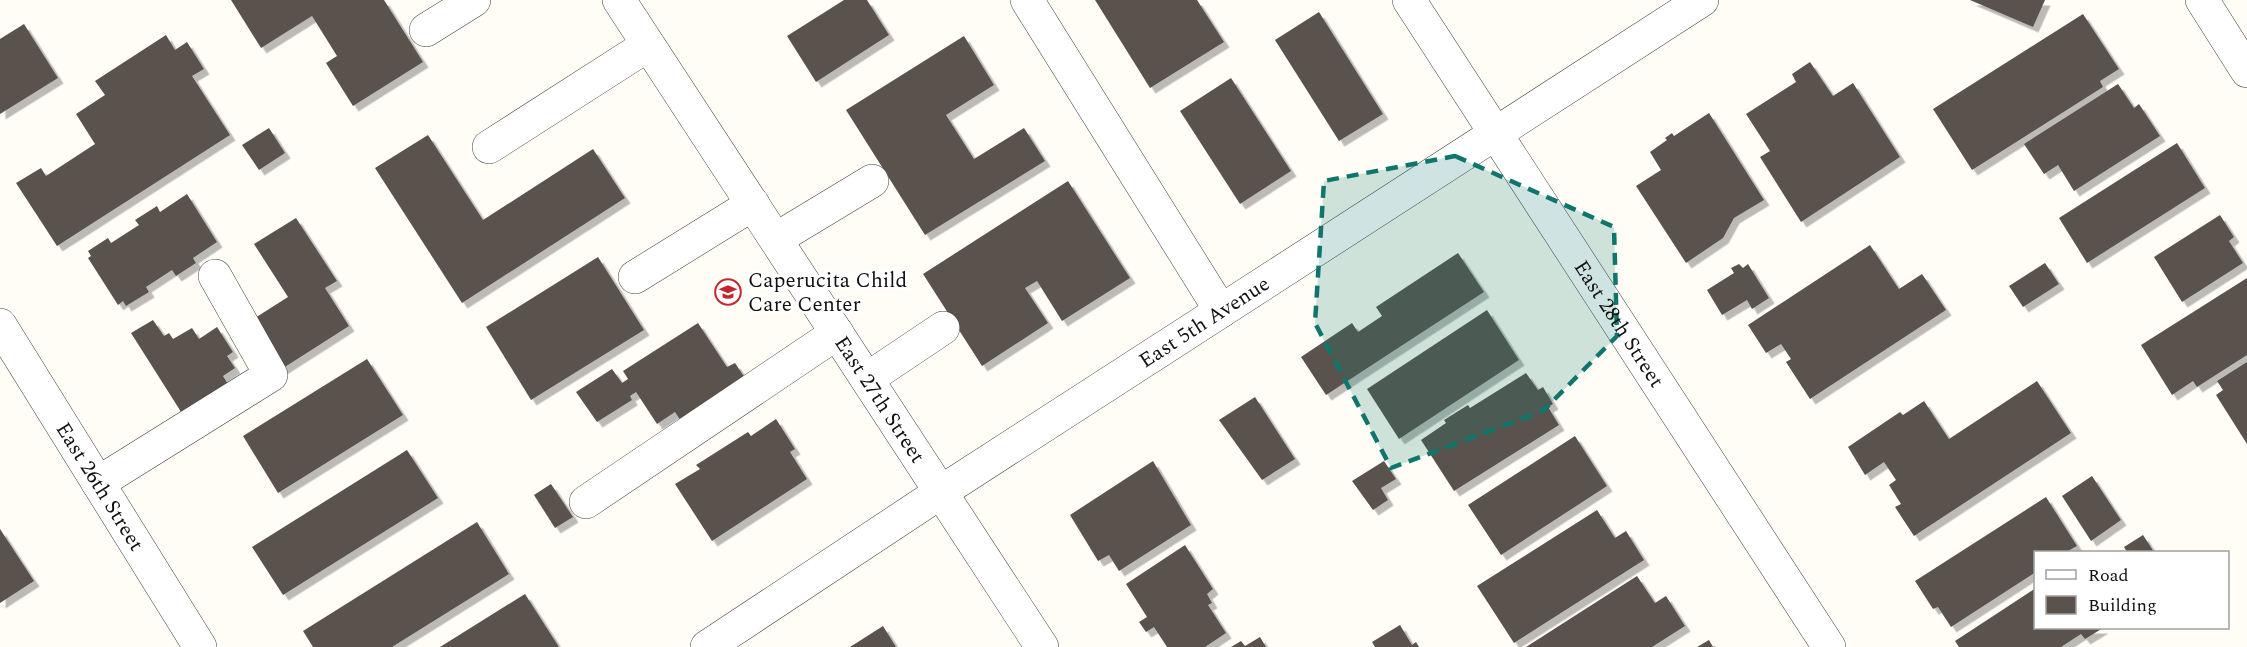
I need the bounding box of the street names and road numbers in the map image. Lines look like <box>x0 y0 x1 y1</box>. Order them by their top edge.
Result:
street label: East 28th Street <box>1565 254 1672 395</box>
street label: East 5th Avenue <box>1133 268 1276 377</box>
street label: East 27th Street <box>826 330 933 470</box>
street label: East 26th Street <box>47 416 152 558</box>

